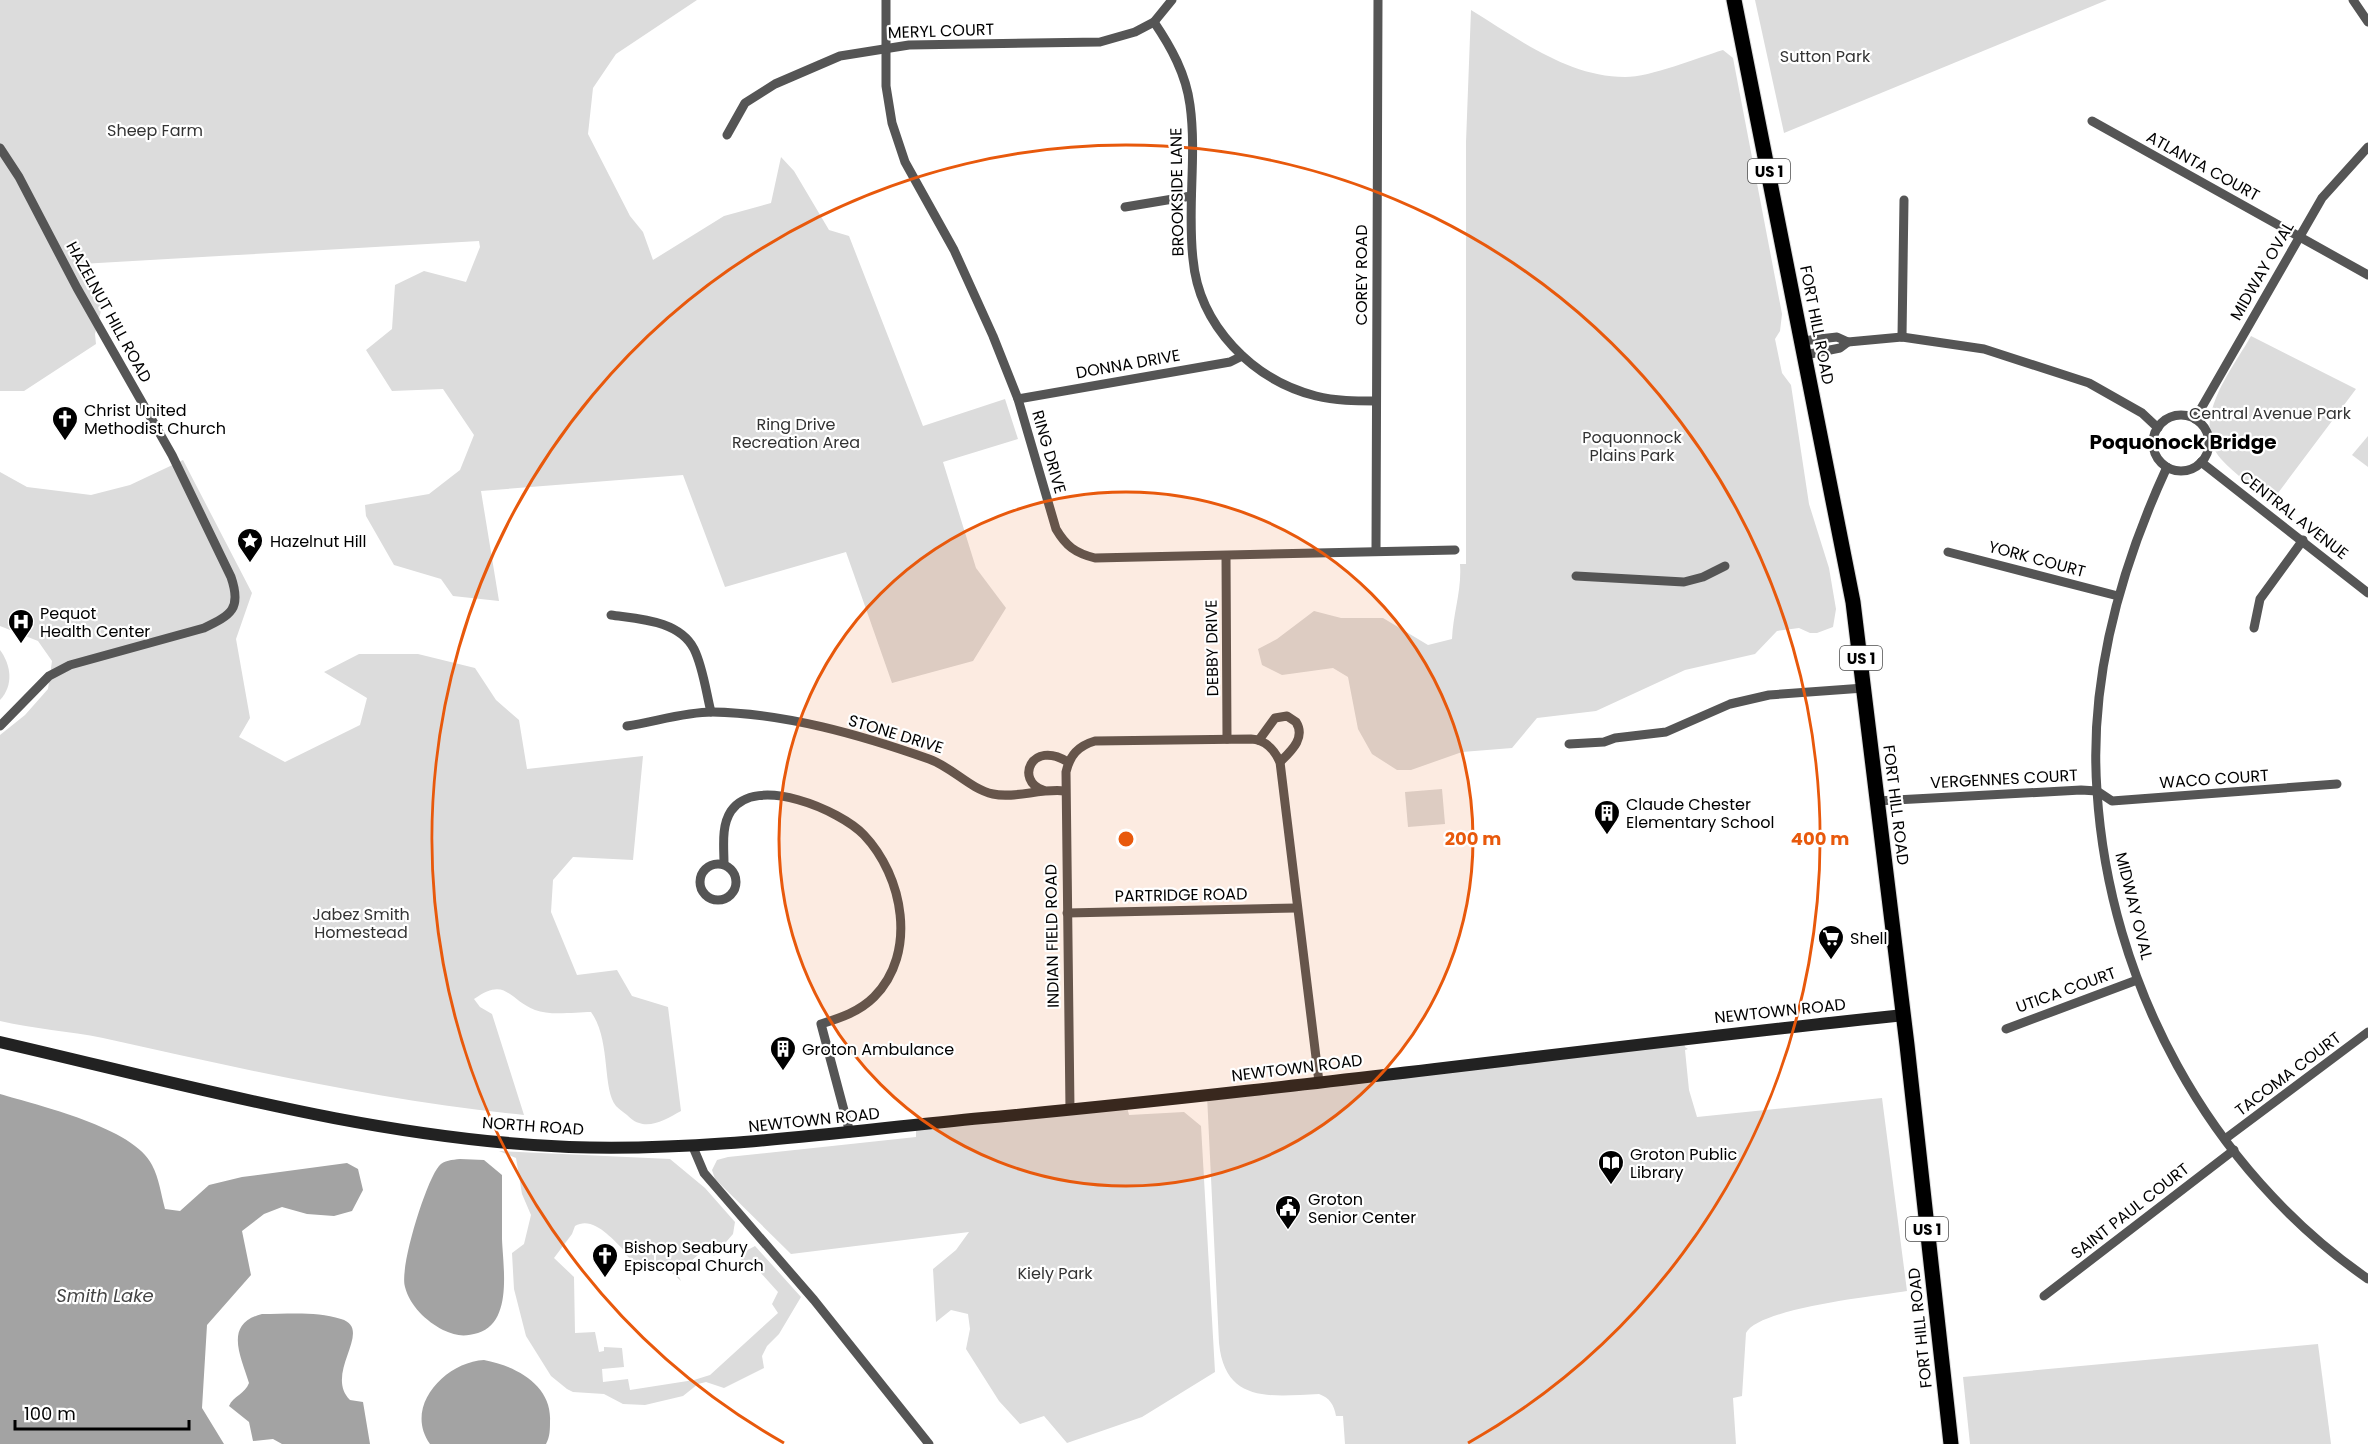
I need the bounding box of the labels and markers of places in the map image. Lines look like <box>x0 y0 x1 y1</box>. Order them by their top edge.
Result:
place label: Christ United Methodist Church <box>84 399 226 440</box>
church icon: Christ United Methodist Church <box>50 404 80 442</box>
place icon: Hazelnut Hill <box>235 526 265 564</box>
place label: Hazelnut Hill <box>270 530 366 553</box>
place label: Pequot Health Center <box>40 602 150 643</box>
hospital icon: Pequot Health Center <box>6 607 36 645</box>
place label: Claude Chester Elementary School <box>1626 793 1774 834</box>
building icon: Claude Chester Elementary School <box>1592 798 1622 836</box>
centre of rings <box>1116 829 1136 849</box>
supermarket icon: Shell <box>1816 923 1846 961</box>
place label: Shell <box>1850 927 1887 950</box>
building icon: Groton Ambulance <box>768 1034 798 1072</box>
place label: Groton Ambulance <box>802 1038 954 1061</box>
place label: Groton Public Library <box>1630 1143 1737 1184</box>
library icon: Groton Public Library <box>1596 1148 1626 1186</box>
place label: Groton Senior Center <box>1308 1188 1416 1229</box>
public building icon: Groton Senior Center <box>1273 1193 1303 1231</box>
place label: Bishop Seabury Episcopal Church <box>624 1236 764 1277</box>
church icon: Bishop Seabury Episcopal Church <box>590 1241 620 1279</box>

